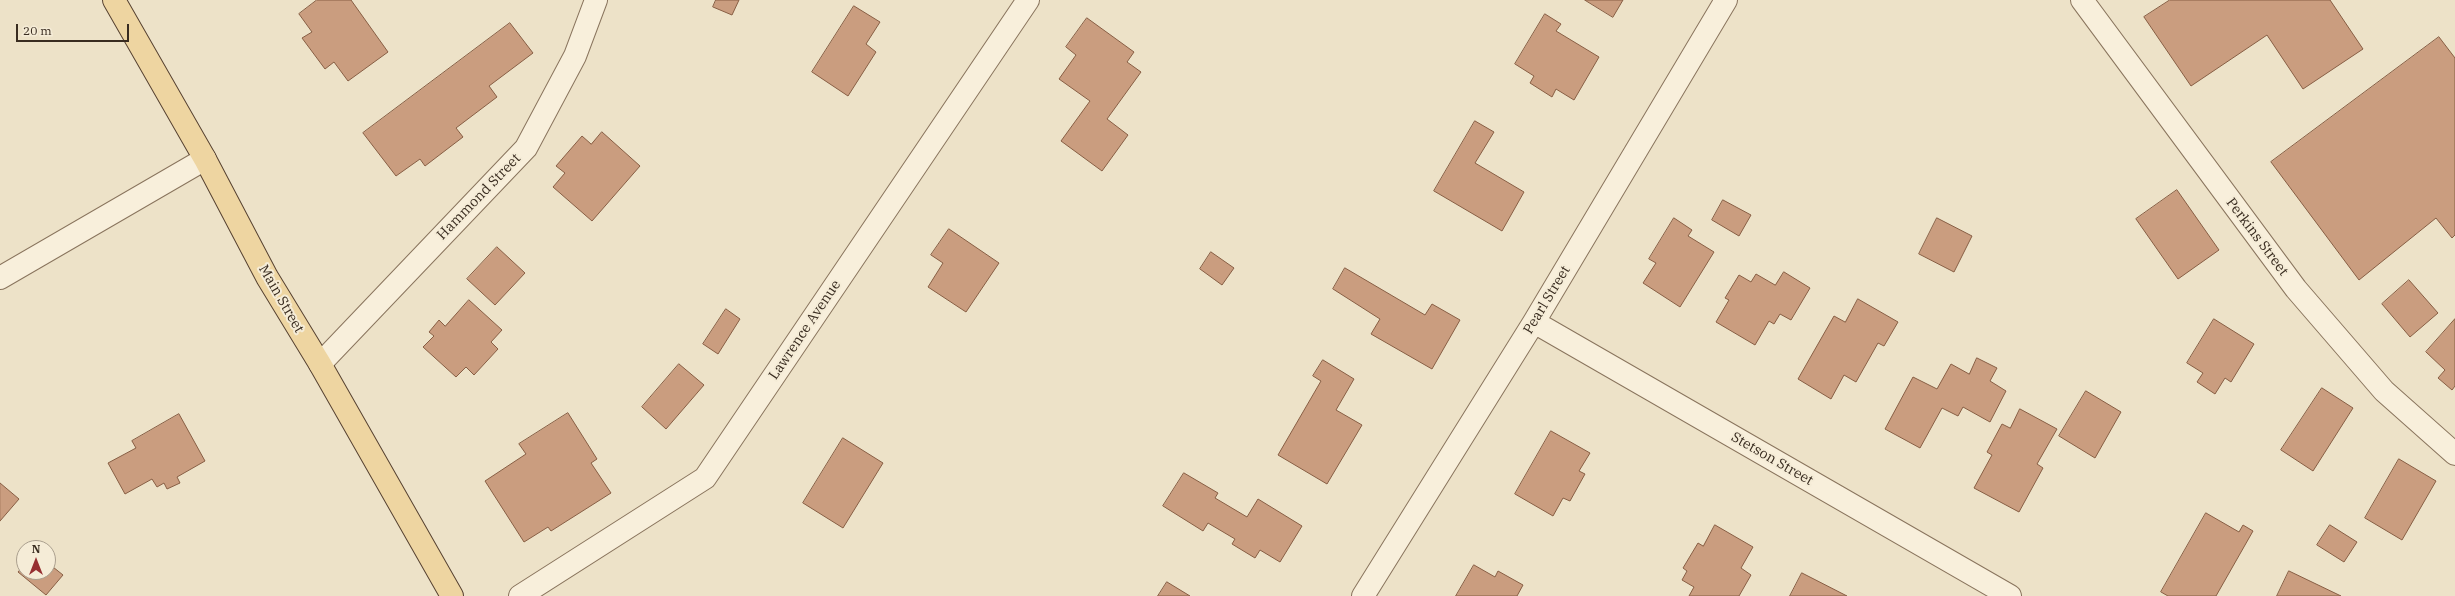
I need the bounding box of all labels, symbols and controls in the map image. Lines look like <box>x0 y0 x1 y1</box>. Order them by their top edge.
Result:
scale bar <box>18 16 131 42</box>
text: 20 m <box>23 23 52 38</box>
street label: Hammond Street <box>434 150 524 244</box>
street label: Perkins Street <box>2222 195 2292 279</box>
street label: Main Street <box>255 262 307 336</box>
street label: Pearl Street <box>1520 263 1574 337</box>
street label: Lawrence Avenue <box>765 277 845 383</box>
street label: Stetson Street <box>1728 429 1816 489</box>
north arrow <box>16 540 56 580</box>
text: N <box>32 542 40 556</box>

